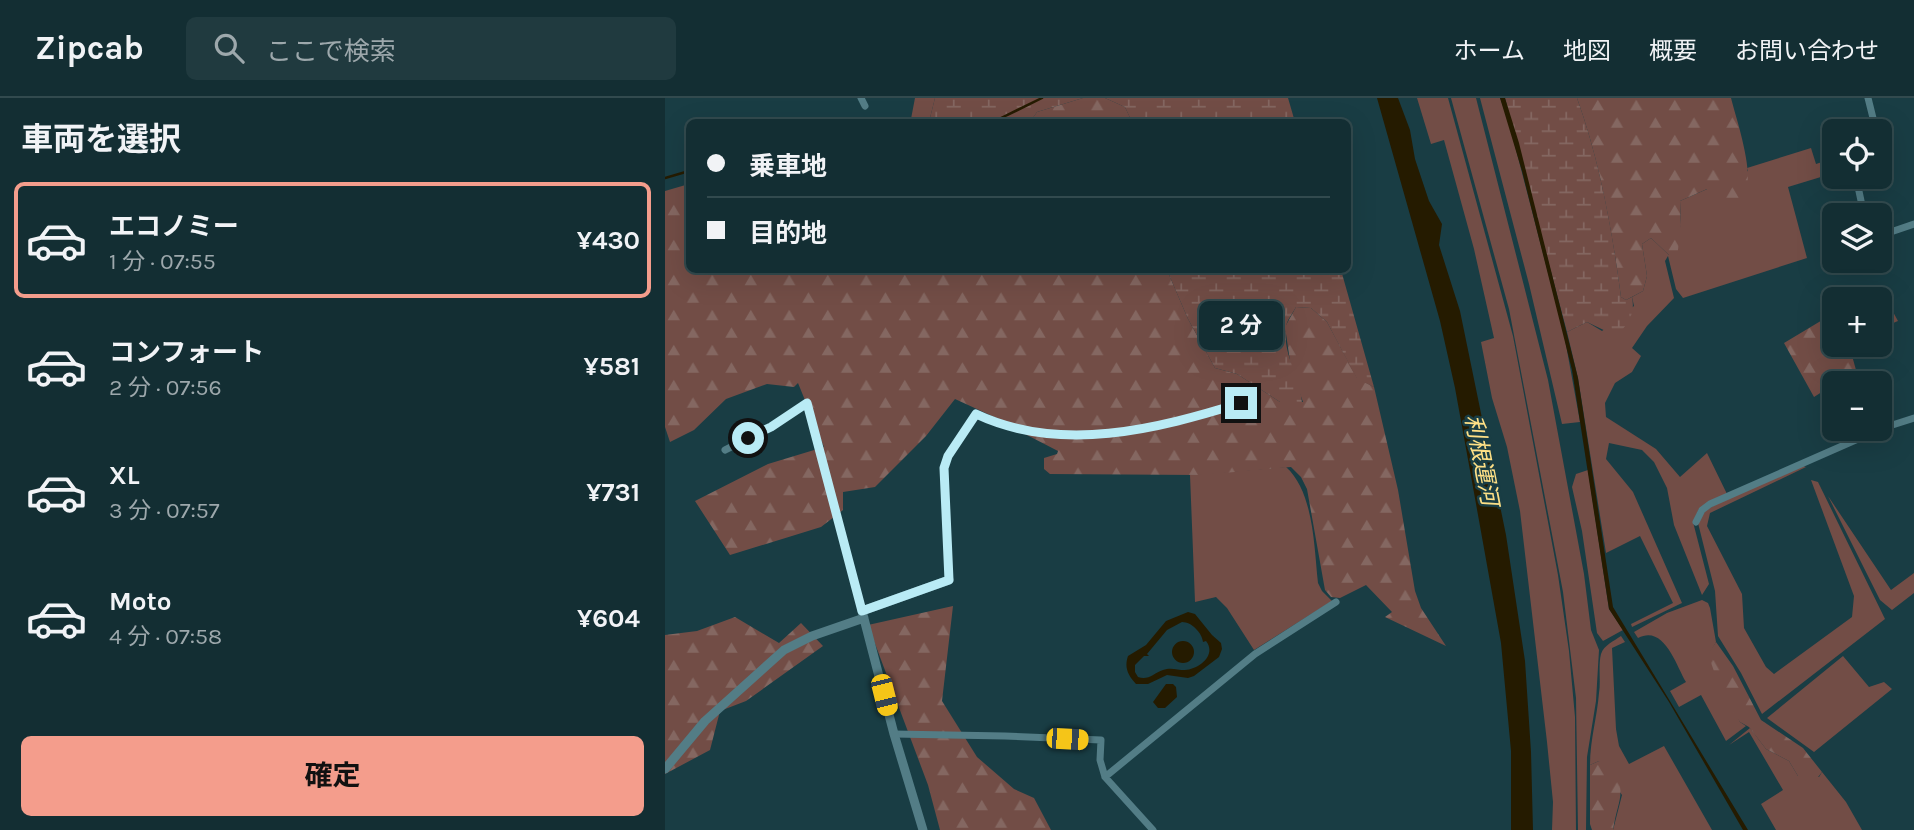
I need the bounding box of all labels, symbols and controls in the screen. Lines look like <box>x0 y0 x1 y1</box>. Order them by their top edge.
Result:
search box <box>186 17 676 80</box>
text: Zipcab <box>35 29 144 67</box>
icon: search <box>210 29 248 67</box>
text: ここで検索 <box>266 36 396 67</box>
text: ホーム <box>1454 37 1525 65</box>
text: 地図 <box>1563 37 1611 65</box>
text: 概要 <box>1649 37 1697 65</box>
text: お問い合わせ <box>1735 37 1879 65</box>
map controls <box>1822 119 1892 441</box>
button: locate <box>1822 119 1892 189</box>
text: 車両を選択 <box>21 121 181 158</box>
text: 乗車地 <box>749 151 827 182</box>
button: layers <box>1822 203 1892 273</box>
icon: car <box>25 209 88 272</box>
text: エコノミー <box>109 211 239 242</box>
text: 目的地 <box>749 218 827 249</box>
text: ¥430 <box>577 225 640 256</box>
text: 1 分 · 07:55 <box>109 248 216 275</box>
button: + <box>1822 287 1892 357</box>
callout: 2 分 <box>1199 302 1283 350</box>
text: 2 分 <box>1220 312 1262 339</box>
icon: car <box>25 335 88 398</box>
text: コンフォート <box>109 337 264 368</box>
text: ¥581 <box>584 351 640 382</box>
button: − <box>1822 371 1892 441</box>
text: 2 分 · 07:56 <box>109 374 222 401</box>
route end <box>1225 387 1257 419</box>
water label: 利根運河 <box>1459 412 1504 512</box>
route start <box>732 422 764 454</box>
text: XL <box>109 460 140 491</box>
icon: car <box>25 461 88 524</box>
text: ¥731 <box>586 477 640 508</box>
text: 3 分 · 07:57 <box>109 497 220 524</box>
text: Moto <box>109 586 171 617</box>
icon: car <box>25 587 88 650</box>
text: ¥604 <box>577 603 640 634</box>
text: 4 分 · 07:58 <box>109 623 222 650</box>
car <box>869 672 900 718</box>
car <box>1046 727 1089 751</box>
button: 確定 <box>21 736 644 816</box>

